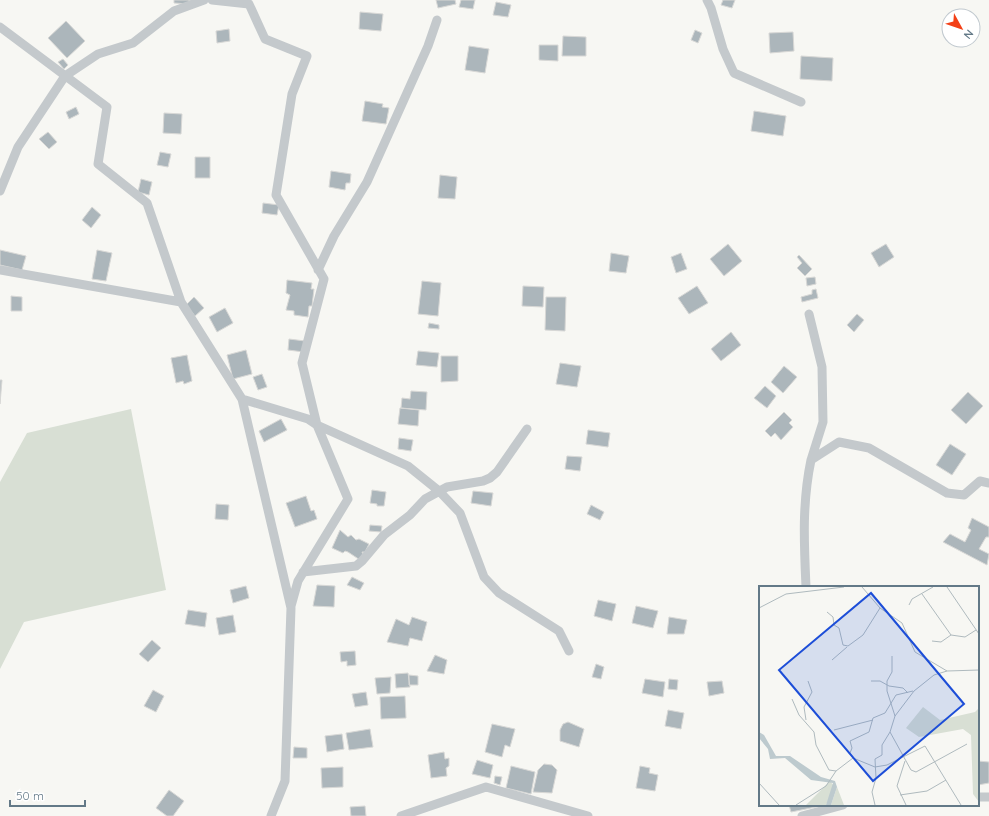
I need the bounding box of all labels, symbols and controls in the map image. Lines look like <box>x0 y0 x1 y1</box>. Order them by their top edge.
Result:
north arrow <box>941 8 981 48</box>
text: N <box>961 27 977 42</box>
inset map <box>759 586 979 806</box>
scale bar <box>10 782 85 808</box>
text: 50 m <box>16 788 44 803</box>

